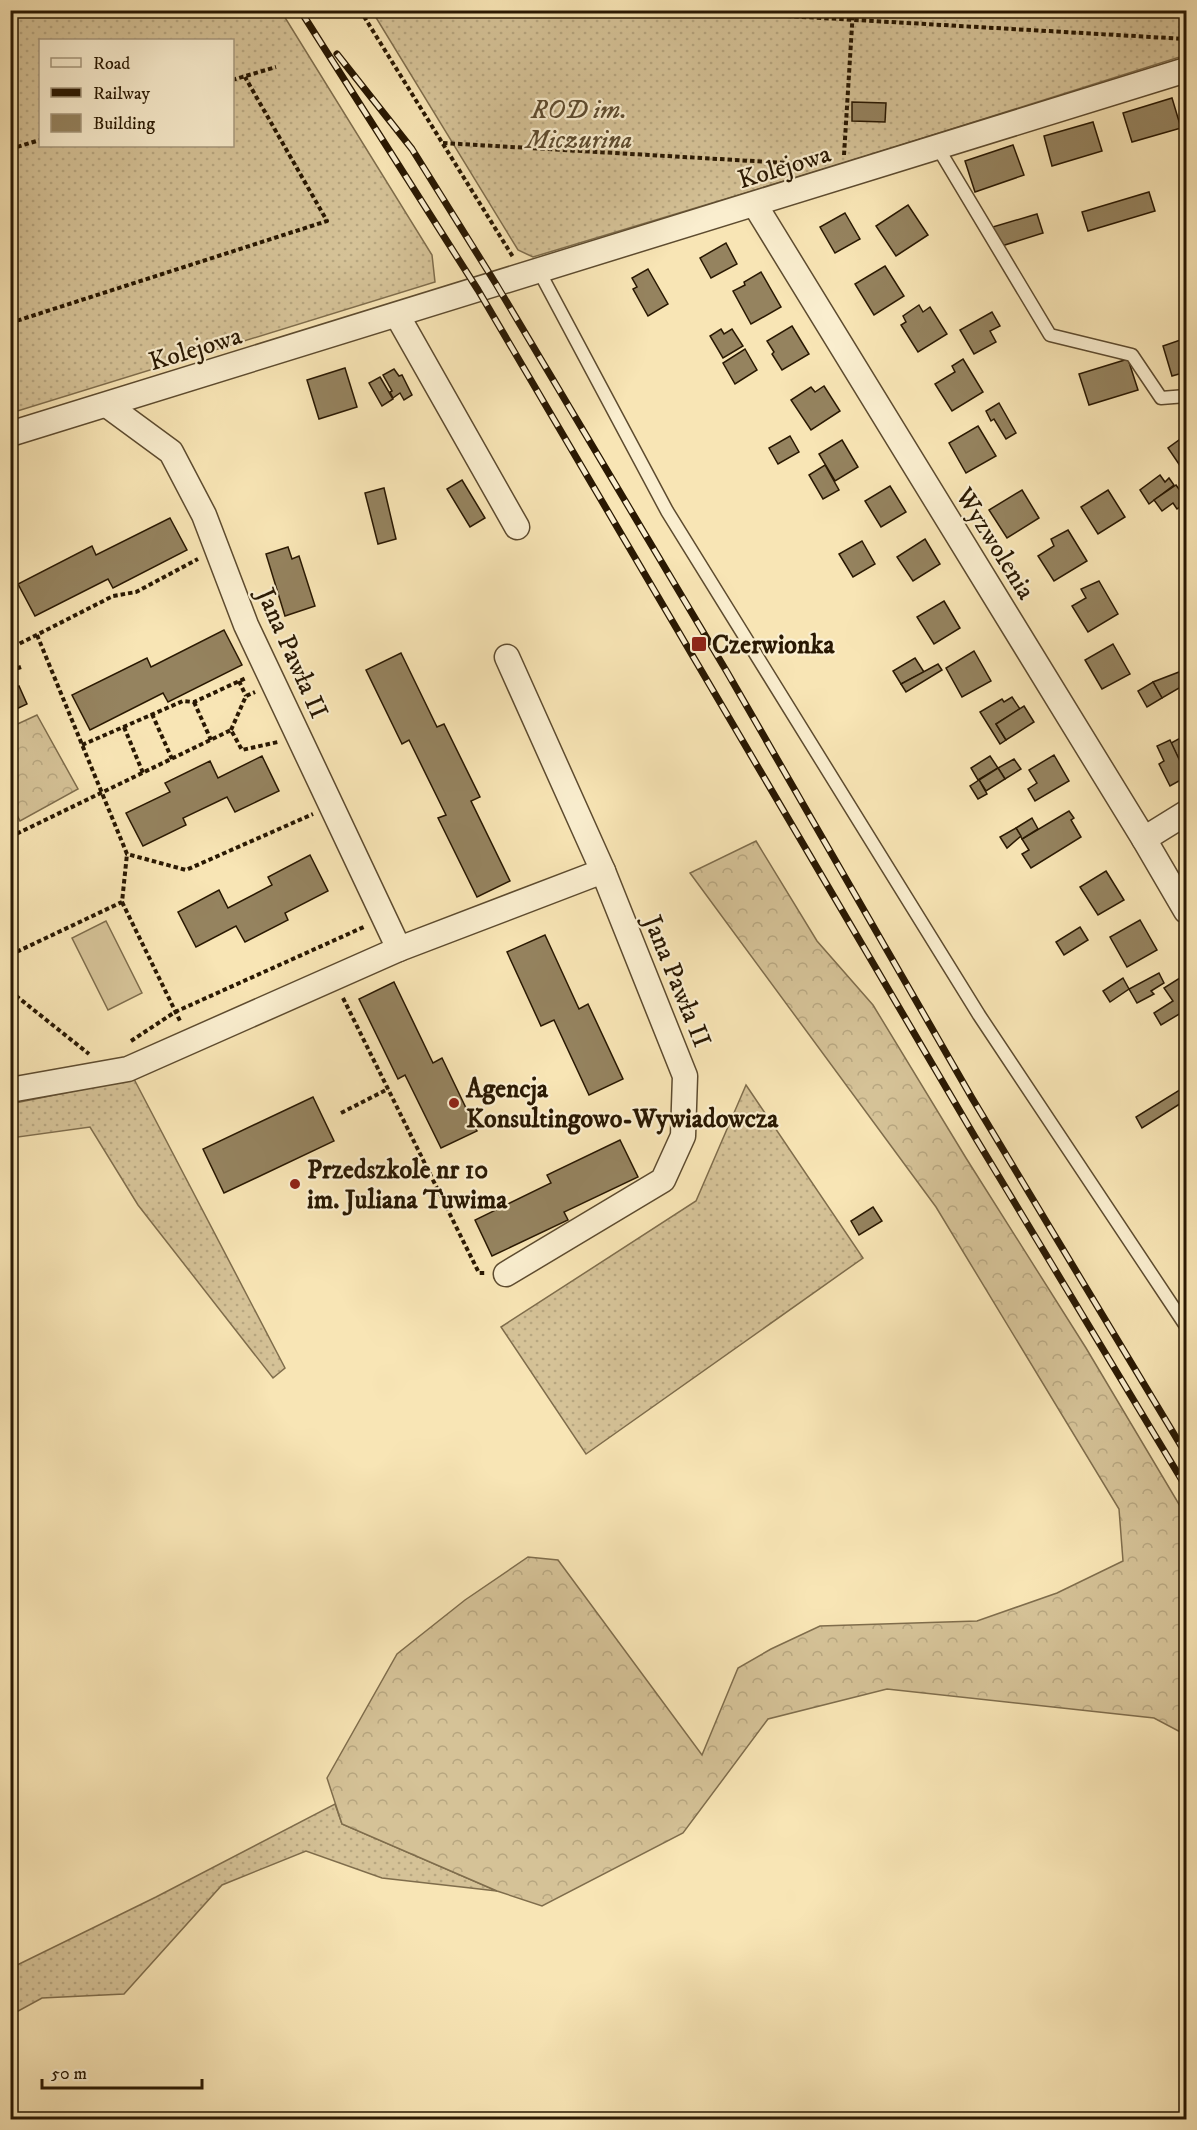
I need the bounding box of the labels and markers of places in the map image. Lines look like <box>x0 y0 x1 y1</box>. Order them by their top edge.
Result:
place label: Czerwionka <box>712 629 835 662</box>
marker: Czerwionka <box>690 635 708 653</box>
place label: Agencja Konsultingowo-Wywiadowcza <box>465 1073 779 1136</box>
marker: Agencja Konsultingowo-Wywiadowcza <box>447 1096 461 1110</box>
place label: Przedszkole nr 10 im. Juliana Tuwima <box>307 1154 508 1217</box>
marker: Przedszkole nr 10 im. Juliana Tuwima <box>288 1177 302 1191</box>

